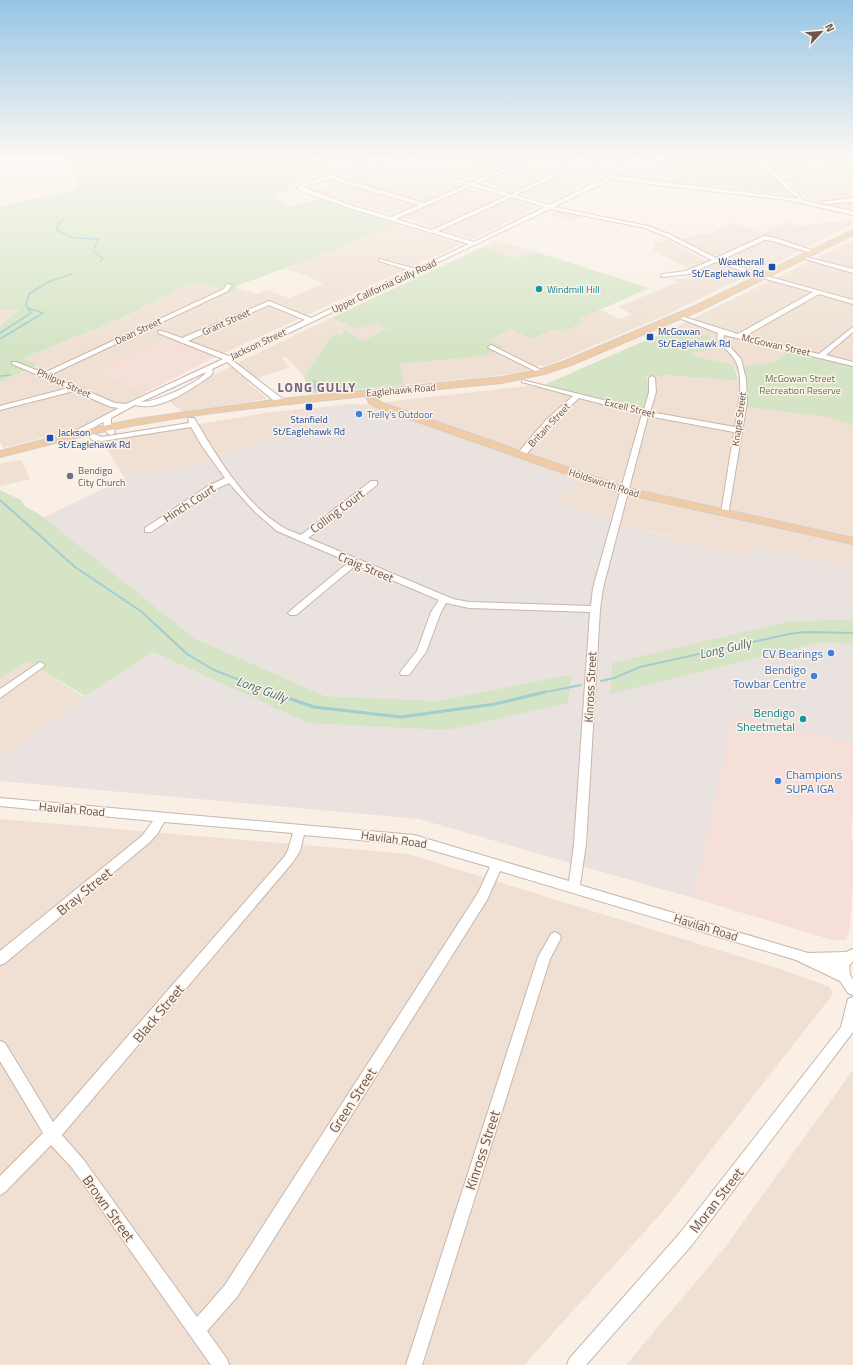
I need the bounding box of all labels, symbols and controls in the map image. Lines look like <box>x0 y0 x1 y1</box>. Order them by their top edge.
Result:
north arrow <box>801 12 841 52</box>
text: N <box>821 21 839 35</box>
place label: Weatherall St/Eaglehawk Rd <box>692 254 764 281</box>
street label: Upper California Gully Road <box>329 255 439 317</box>
marker: Weatherall St/Eaglehawk Rd <box>767 262 777 272</box>
place label: Windmill Hill <box>547 282 600 297</box>
marker: Windmill Hill <box>534 284 544 294</box>
street label: Grant Street <box>199 304 253 339</box>
street label: Dean Street <box>112 313 164 348</box>
street label: Jackson Street <box>227 324 289 364</box>
place label: McGowan St/Eaglehawk Rd <box>658 324 730 351</box>
street label: McGowan Street <box>740 330 812 360</box>
marker: McGowan St/Eaglehawk Rd <box>645 332 655 342</box>
street label: Philpot Street <box>35 364 94 402</box>
park label: McGowan Street Recreation Reserve <box>759 371 841 398</box>
district label: LONG GULLY <box>277 377 357 397</box>
street label: Eaglehawk Road <box>366 379 436 401</box>
street label: Knape Street <box>728 391 750 447</box>
street label: Excell Street <box>603 394 657 422</box>
street label: Britain Street <box>524 399 574 451</box>
marker: Stanfield St/Eaglehawk Rd <box>304 402 314 412</box>
place label: Trelly's Outdoor <box>367 407 433 422</box>
marker: Trelly's Outdoor <box>354 409 364 419</box>
place label: Stanfield St/Eaglehawk Rd <box>273 412 345 439</box>
place label: Jackson St/Eaglehawk Rd <box>58 425 130 452</box>
marker: Jackson St/Eaglehawk Rd <box>45 433 55 443</box>
place label: Bendigo City Church <box>78 463 125 490</box>
street label: Holdsworth Road <box>567 465 641 501</box>
marker: Bendigo City Church <box>65 471 75 481</box>
street label: Hinch Court <box>159 479 220 527</box>
street label: Colling Court <box>306 484 369 538</box>
street label: Craig Street <box>335 547 398 588</box>
water label: Long Gully <box>697 632 755 664</box>
place label: CV Bearings <box>762 644 823 663</box>
marker: CV Bearings <box>826 648 836 658</box>
street label: Kinross Street <box>579 650 601 723</box>
place label: Bendigo Towbar Centre <box>733 660 806 693</box>
water label: Long Gully <box>234 671 292 708</box>
marker: Bendigo Towbar Centre <box>809 671 819 681</box>
place label: Bendigo Sheetmetal <box>737 703 795 736</box>
marker: Bendigo Sheetmetal <box>798 714 808 724</box>
place label: Champions SUPA IGA <box>786 765 843 798</box>
marker: Champions SUPA IGA <box>773 776 783 786</box>
street label: Havilah Road <box>38 797 106 821</box>
street label: Havilah Road <box>360 825 428 853</box>
street label: Bray Street <box>52 862 116 920</box>
street label: Havilah Road <box>672 908 740 946</box>
street label: Black Street <box>127 979 189 1047</box>
street label: Green Street <box>323 1063 381 1137</box>
street label: Kinross Street <box>459 1107 505 1193</box>
street label: Moran Street <box>684 1163 748 1237</box>
street label: Brown Street <box>78 1170 140 1246</box>

